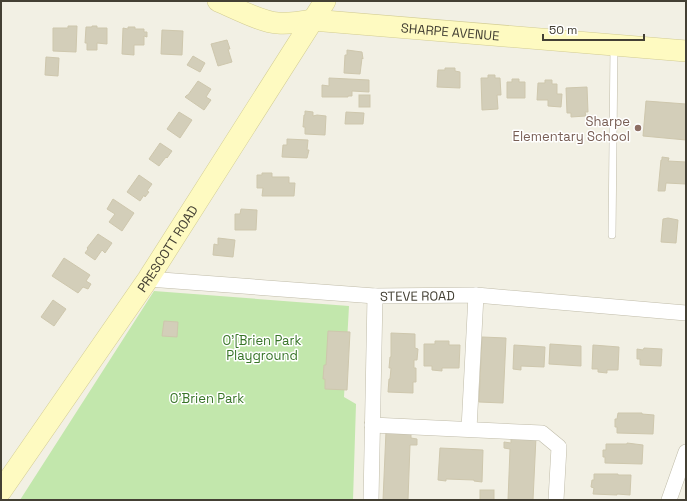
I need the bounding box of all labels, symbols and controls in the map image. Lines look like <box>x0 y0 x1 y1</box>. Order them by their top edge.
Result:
scale bar <box>543 16 644 42</box>
street label: SHARPE AVENUE <box>400 19 500 44</box>
text: 50 m <box>549 22 577 38</box>
place label: Sharpe Elementary School <box>513 113 630 145</box>
marker: Sharpe Elementary School <box>633 123 643 133</box>
street label: PRESCOTT ROAD <box>133 202 201 295</box>
street label: STEVE ROAD <box>380 287 455 304</box>
park label: O'[Brien Park Playground <box>223 332 301 364</box>
park label: O'Brien Park <box>170 390 244 407</box>

